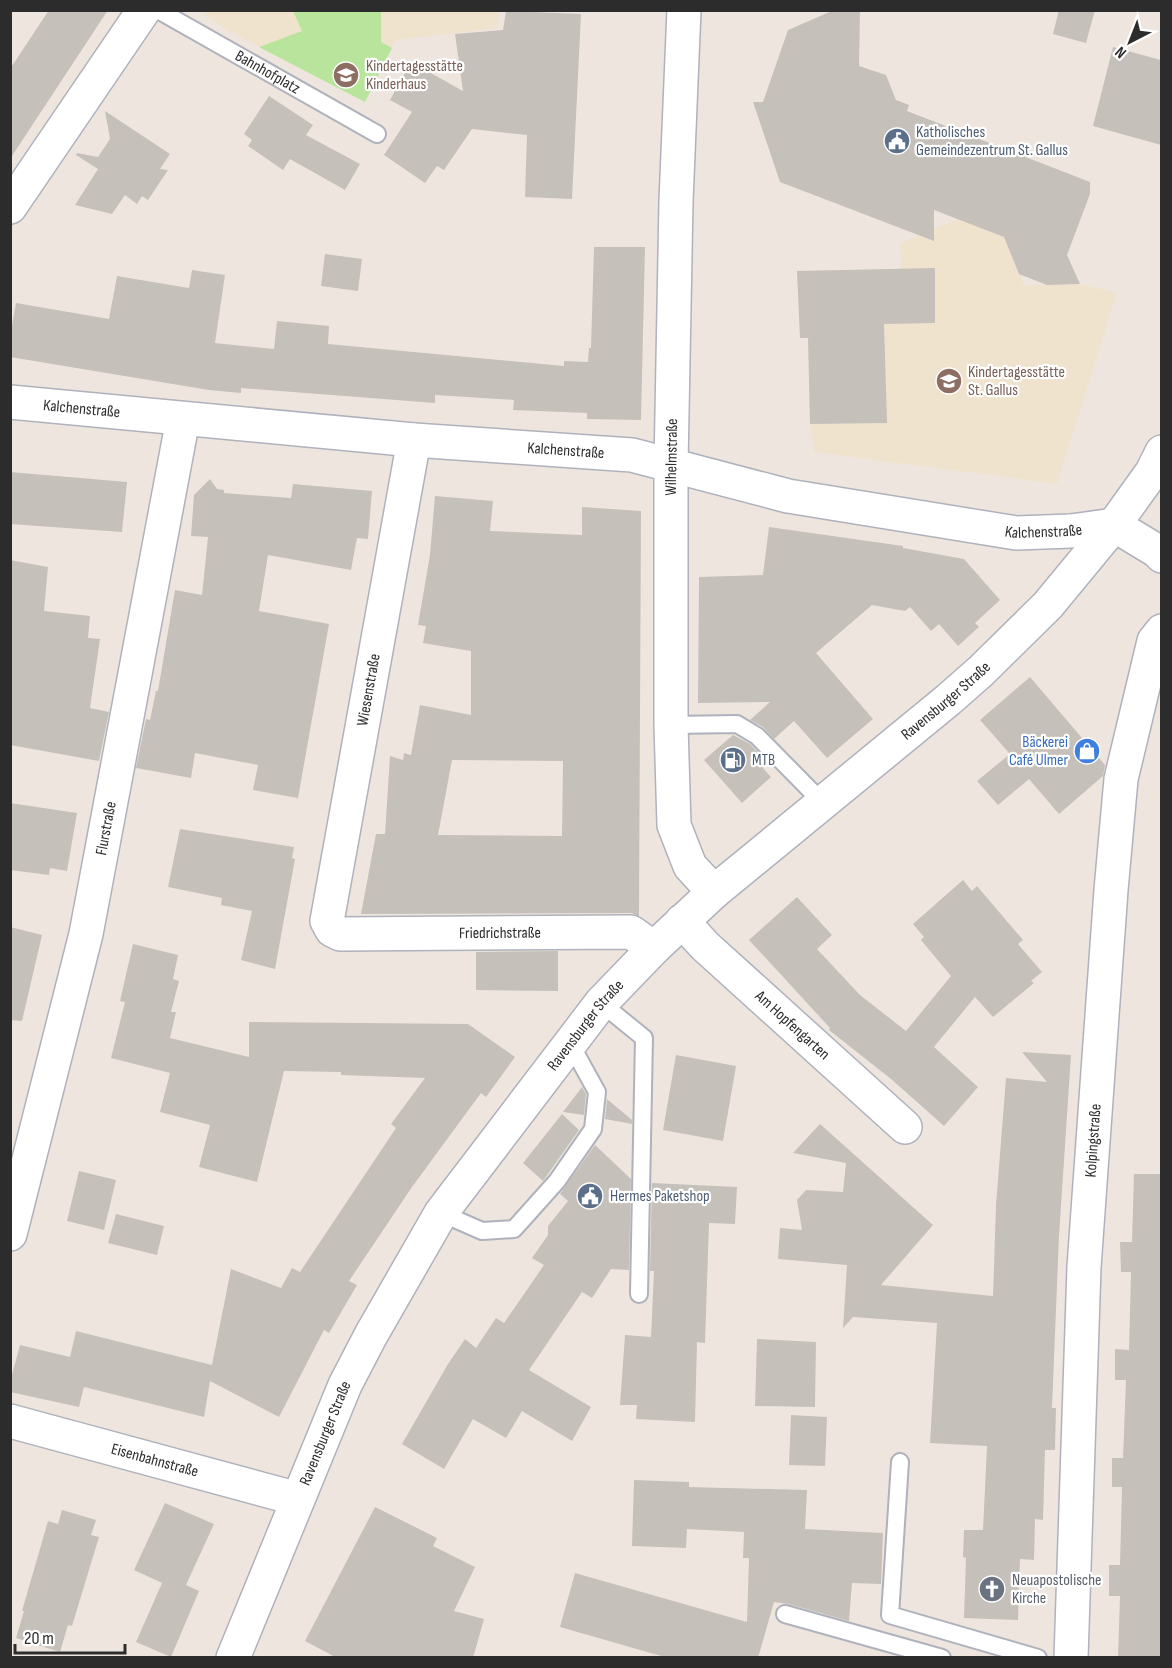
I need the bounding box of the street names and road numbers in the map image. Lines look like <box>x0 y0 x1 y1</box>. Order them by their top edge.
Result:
street label: Bahnhofplatz <box>232 46 304 98</box>
street label: Kalchenstraße <box>42 396 121 422</box>
street label: Wilhelmstraße <box>662 418 682 496</box>
street label: Kalchenstraße <box>527 438 605 463</box>
street label: Kalchenstraße <box>1003 520 1083 543</box>
street label: Wiesenstraße <box>353 652 385 728</box>
street label: Ravensburger Straße <box>897 658 994 744</box>
street label: Flurstraße <box>92 800 120 857</box>
street label: Friedrichstraße <box>459 923 541 943</box>
street label: Ravensburger Straße <box>543 976 628 1075</box>
street label: Am Hopfengarten <box>750 986 834 1064</box>
street label: Kolpingstraße <box>1081 1103 1105 1178</box>
street label: Ravensburger Straße <box>295 1377 355 1488</box>
street label: Eisenbahnstraße <box>109 1439 200 1481</box>

